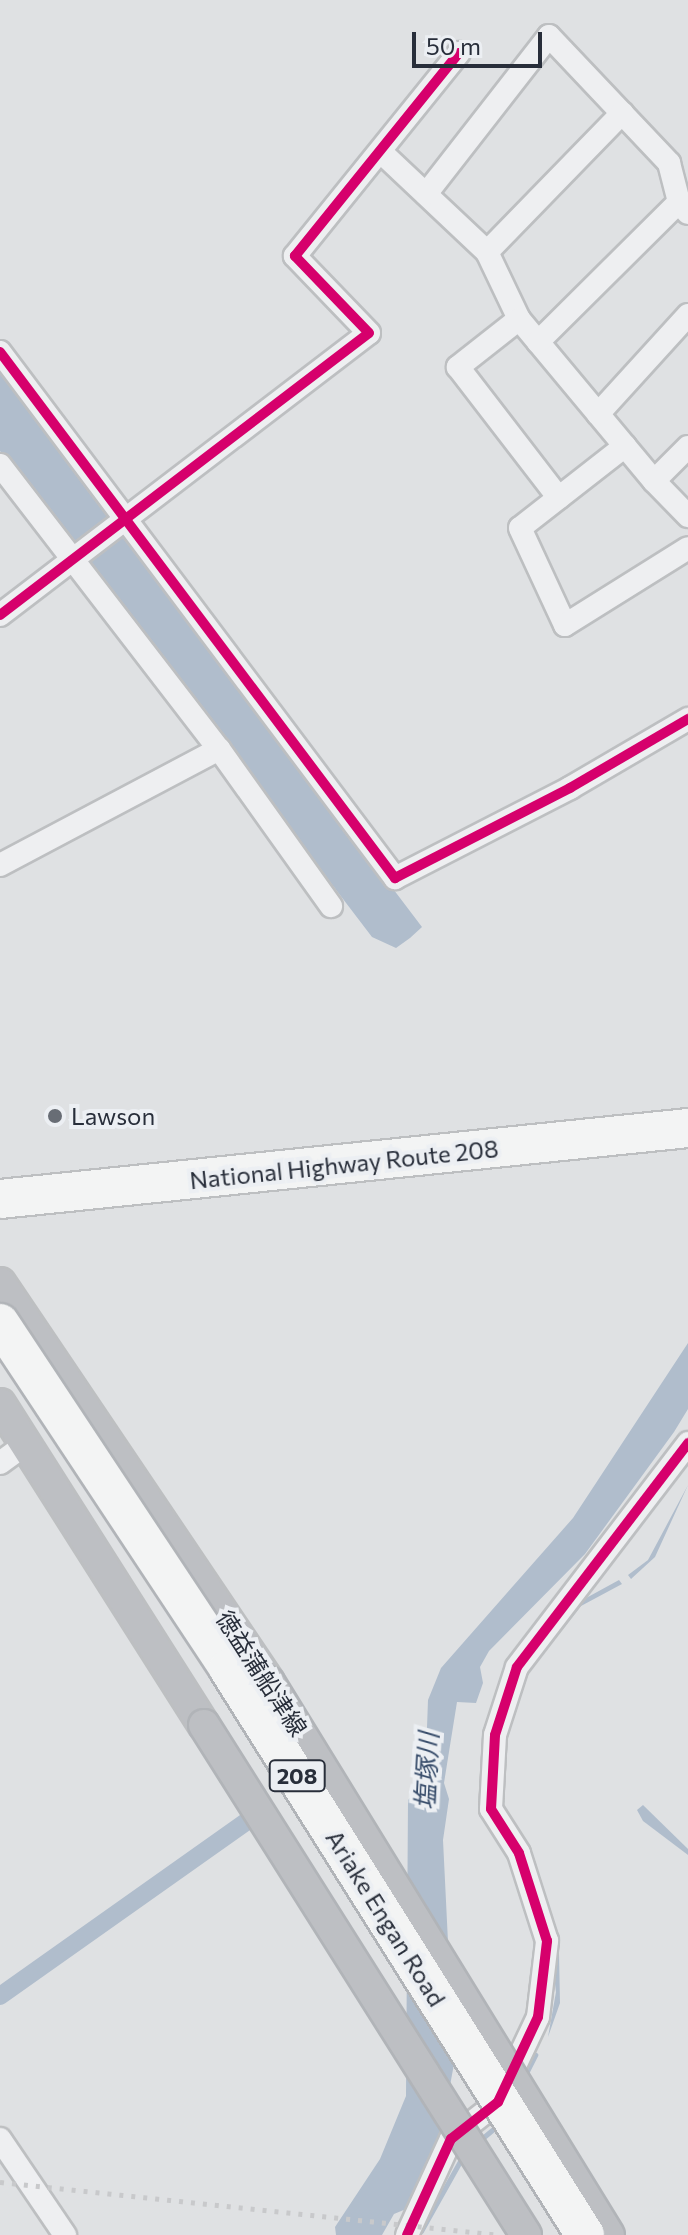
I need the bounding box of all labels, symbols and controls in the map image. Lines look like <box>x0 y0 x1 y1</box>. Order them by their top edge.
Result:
scale bar <box>416 16 546 66</box>
text: 50 m <box>426 31 481 60</box>
place label: Lawson <box>71 1102 155 1130</box>
marker: Lawson <box>46 1107 64 1125</box>
street label: National Highway Route 208 <box>188 1133 500 1195</box>
street label: 徳益蒲船津線 <box>211 1605 313 1741</box>
water label: 塩塚川 <box>408 1731 444 1811</box>
road number: 208 <box>267 1758 327 1794</box>
street label: Ariake Engan Road <box>320 1825 452 2011</box>

